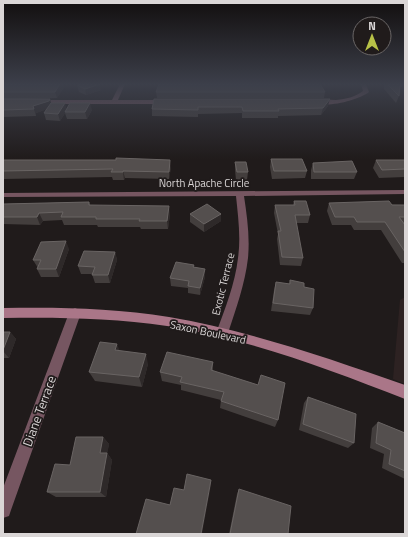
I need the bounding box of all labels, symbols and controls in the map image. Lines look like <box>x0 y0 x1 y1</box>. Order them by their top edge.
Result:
north arrow <box>352 16 392 56</box>
text: N <box>368 18 376 34</box>
street label: North Apache Circle <box>159 175 250 191</box>
street label: Exotic Terrace <box>208 251 239 317</box>
street label: Saxon Boulevard <box>169 316 248 348</box>
street label: Diane Terrace <box>17 373 61 449</box>

